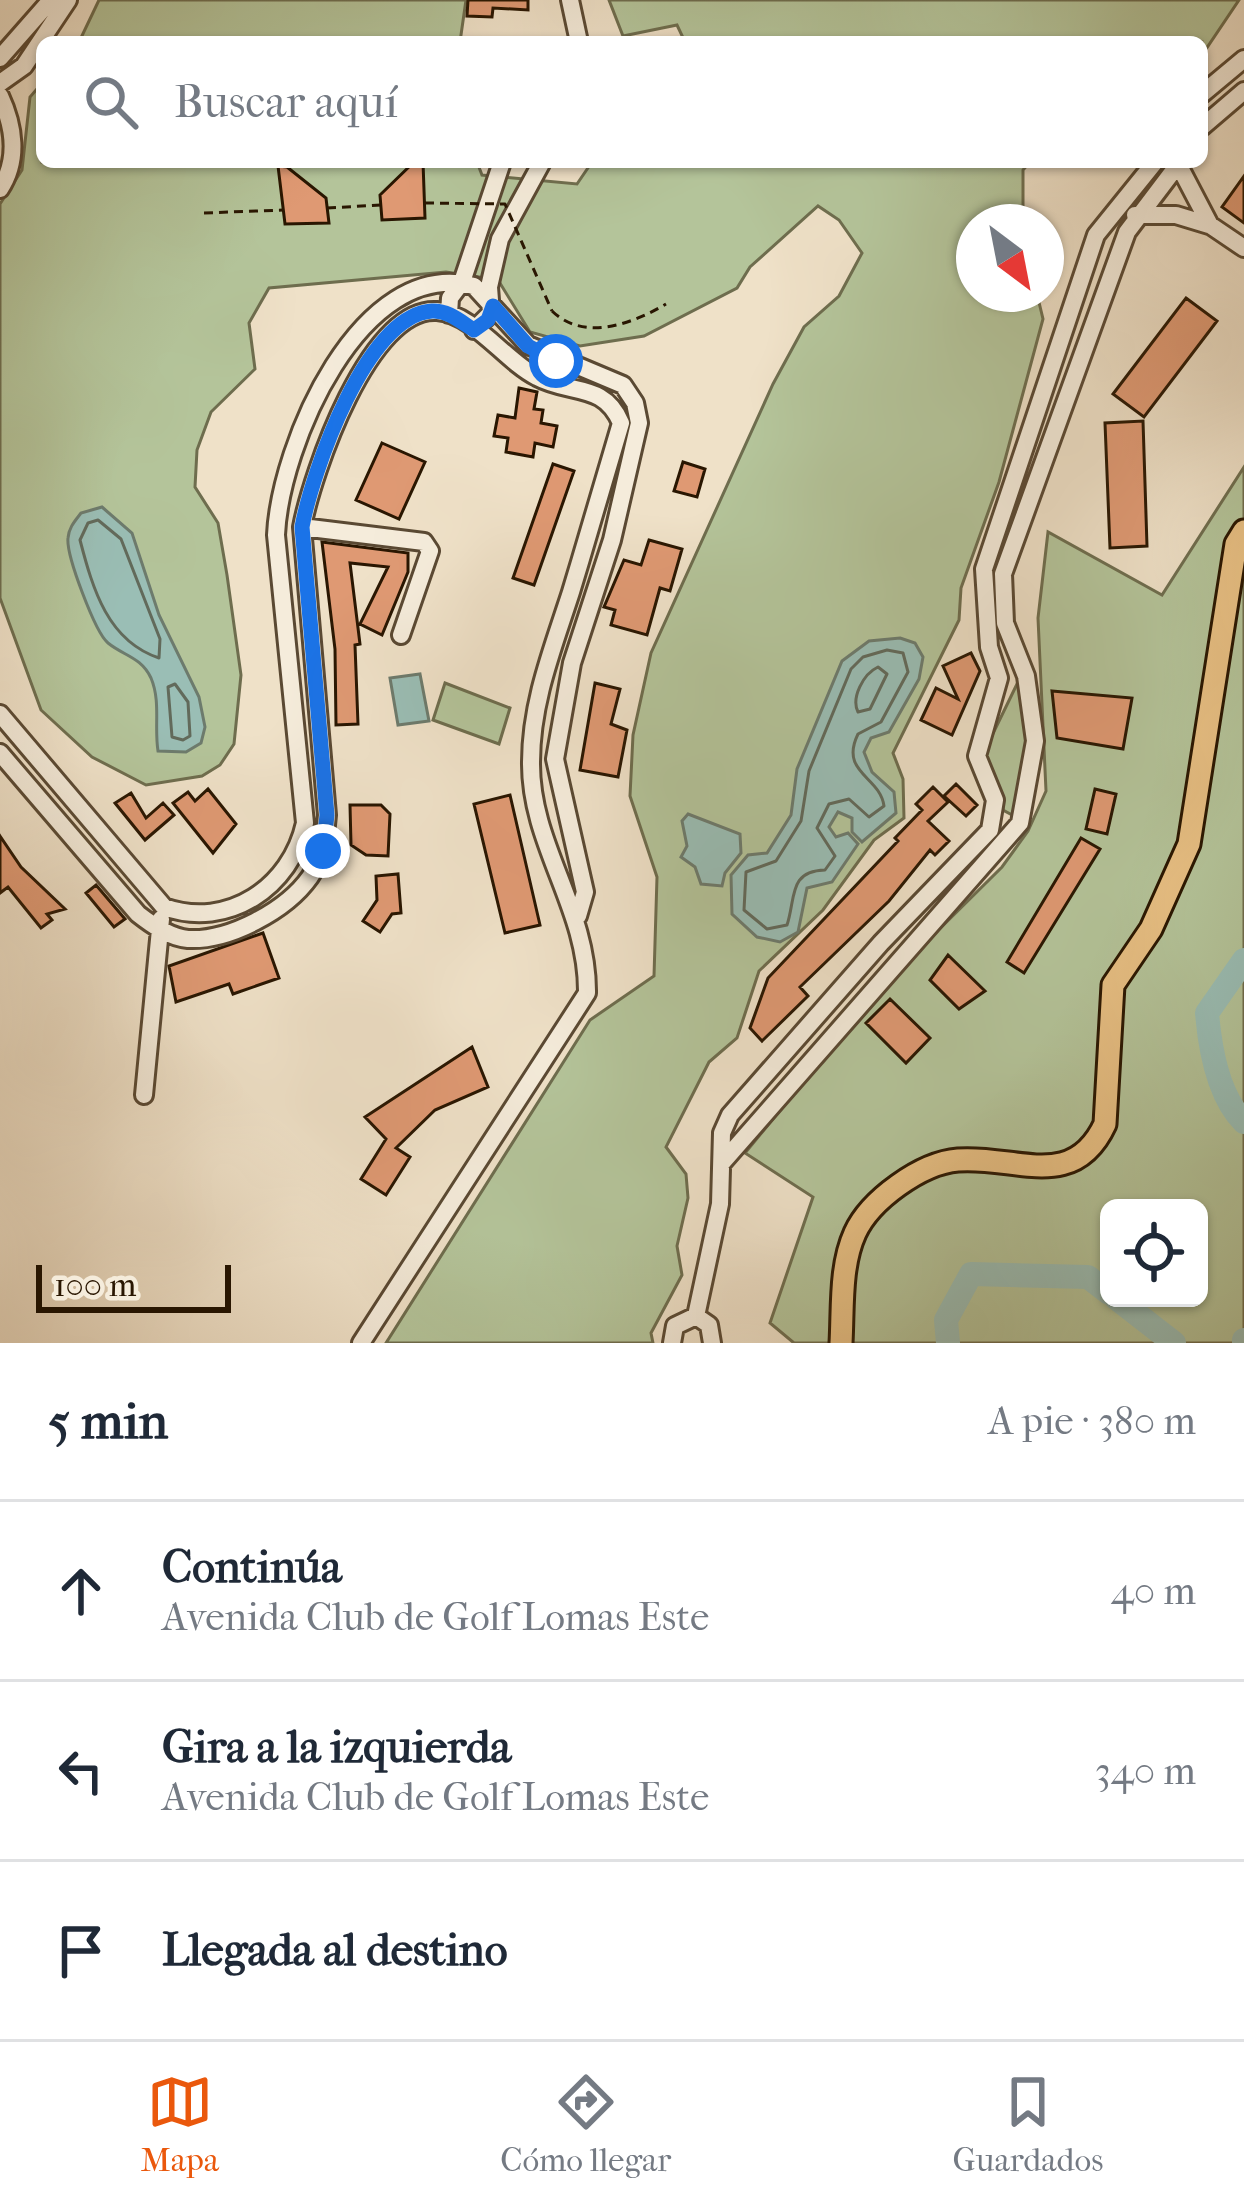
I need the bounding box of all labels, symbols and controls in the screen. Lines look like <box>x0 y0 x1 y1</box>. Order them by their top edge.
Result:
search box <box>36 36 1208 168</box>
icon: search <box>78 69 144 135</box>
text: Buscar aquí <box>174 76 398 129</box>
north arrow <box>956 204 1064 312</box>
route start <box>529 334 583 388</box>
route end <box>296 824 350 878</box>
map controls <box>1100 1199 1208 1307</box>
button: locate <box>1100 1199 1208 1307</box>
scale bar <box>36 1259 231 1312</box>
text: 100 m <box>54 1266 137 1305</box>
text: 5 min <box>48 1391 168 1451</box>
text: A pie · 380 m <box>988 1398 1196 1444</box>
text: Continúa <box>162 1541 342 1594</box>
icon: ahead <box>48 1558 114 1624</box>
text: 40 m <box>1111 1568 1196 1614</box>
text: Avenida Club de Golf Lomas Este <box>162 1594 709 1640</box>
text: Gira a la izquierda <box>162 1721 511 1774</box>
icon: left <box>48 1738 114 1804</box>
text: 340 m <box>1095 1748 1196 1794</box>
text: Avenida Club de Golf Lomas Este <box>162 1774 709 1820</box>
icon: arrive <box>48 1918 114 1984</box>
text: Llegada al destino <box>162 1924 508 1977</box>
tab: Mapa <box>141 2069 219 2180</box>
tab: Cómo llegar <box>500 2069 671 2180</box>
tab: Guardados <box>952 2069 1103 2180</box>

